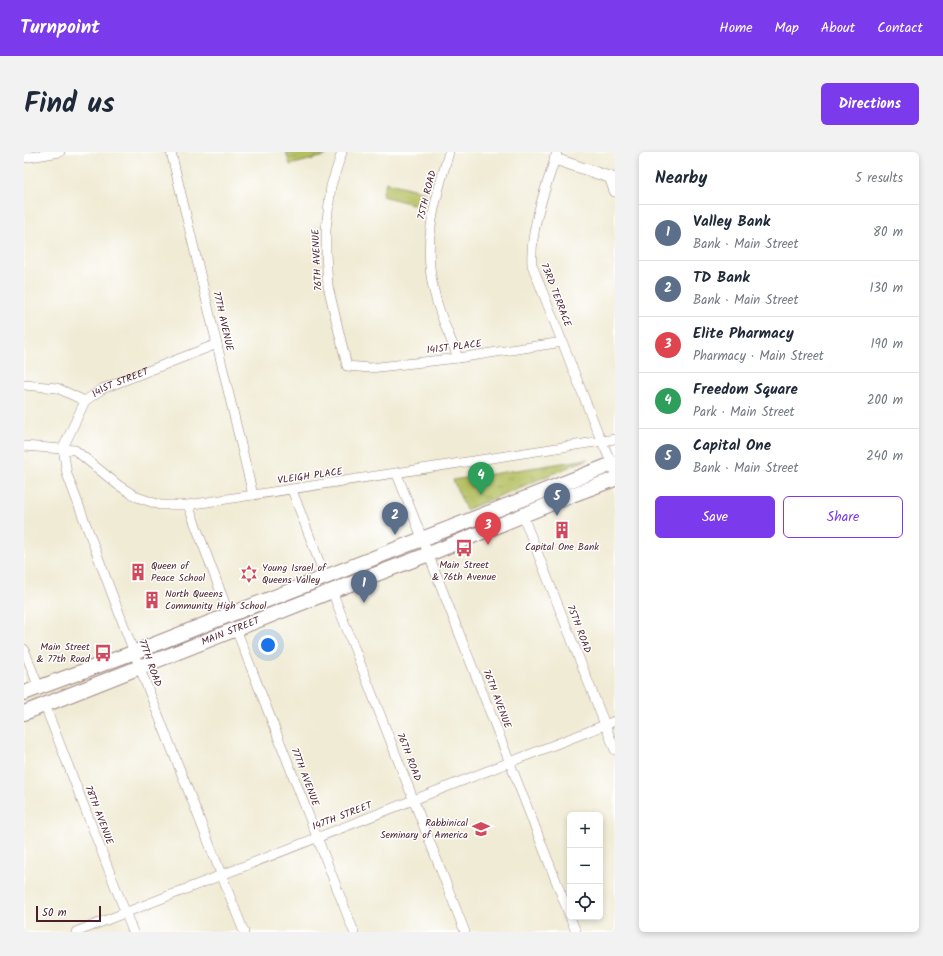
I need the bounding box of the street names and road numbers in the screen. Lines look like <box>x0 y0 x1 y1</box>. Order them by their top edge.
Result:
street label: 75TH ROAD <box>413 168 441 221</box>
street label: 76TH AVENUE <box>307 227 327 291</box>
street label: 73RD TERRACE <box>536 261 576 330</box>
street label: 77TH AVENUE <box>208 289 238 354</box>
street label: 141ST PLACE <box>426 336 484 358</box>
street label: 141ST STREET <box>89 363 152 402</box>
street label: VLEIGH PLACE <box>277 463 345 488</box>
street label: 75TH ROAD <box>562 603 596 656</box>
street label: MAIN STREET <box>199 612 263 650</box>
street label: 77TH ROAD <box>134 637 166 690</box>
street label: 76TH AVENUE <box>478 667 516 732</box>
street label: 76TH ROAD <box>392 730 426 784</box>
street label: 77TH AVENUE <box>287 746 324 809</box>
street label: 78TH AVENUE <box>80 783 118 848</box>
street label: 147TH STREET <box>310 797 376 835</box>

